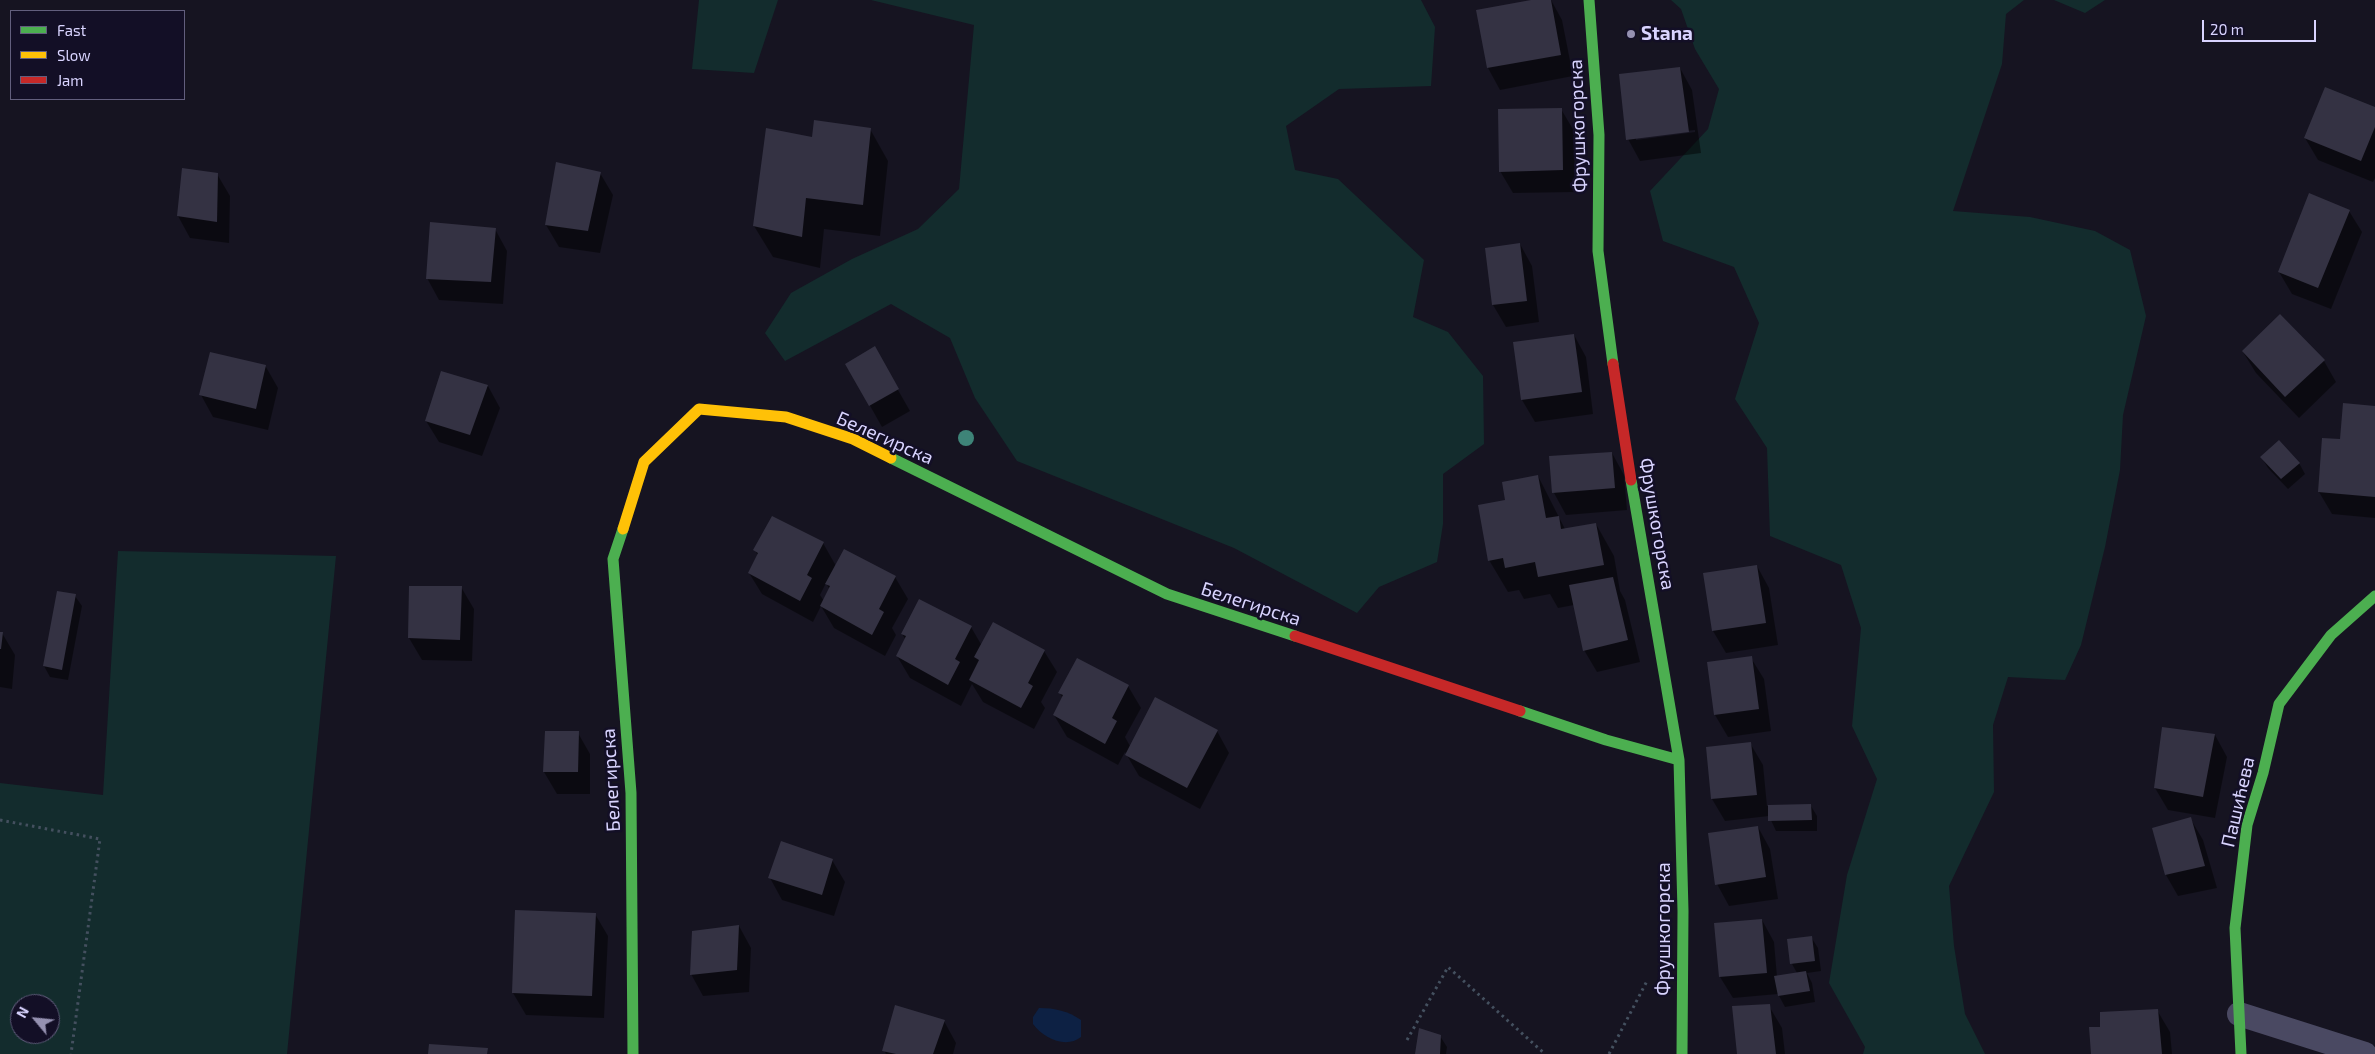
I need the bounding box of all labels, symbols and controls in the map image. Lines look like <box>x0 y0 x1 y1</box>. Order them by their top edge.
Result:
legend <box>10 10 185 100</box>
scale bar <box>2205 10 2319 42</box>
text: 20 m <box>2210 20 2244 38</box>
text: Fast <box>57 21 86 39</box>
place label: Stana <box>1641 23 1693 45</box>
marker: Stana <box>1625 28 1637 40</box>
text: Slow <box>57 46 91 64</box>
street label: Фрушкогорска <box>1564 59 1592 193</box>
text: Jam <box>57 71 83 89</box>
street label: Белегирска <box>833 407 937 469</box>
street label: Фрушкогорска <box>1634 456 1680 592</box>
street label: Белегирска <box>1198 577 1304 631</box>
street label: Белегирска <box>597 728 625 832</box>
street label: Пашићева <box>2217 755 2259 849</box>
street label: Фрушкогорска <box>1653 862 1675 996</box>
north arrow <box>10 994 60 1044</box>
text: N <box>12 1004 32 1021</box>

